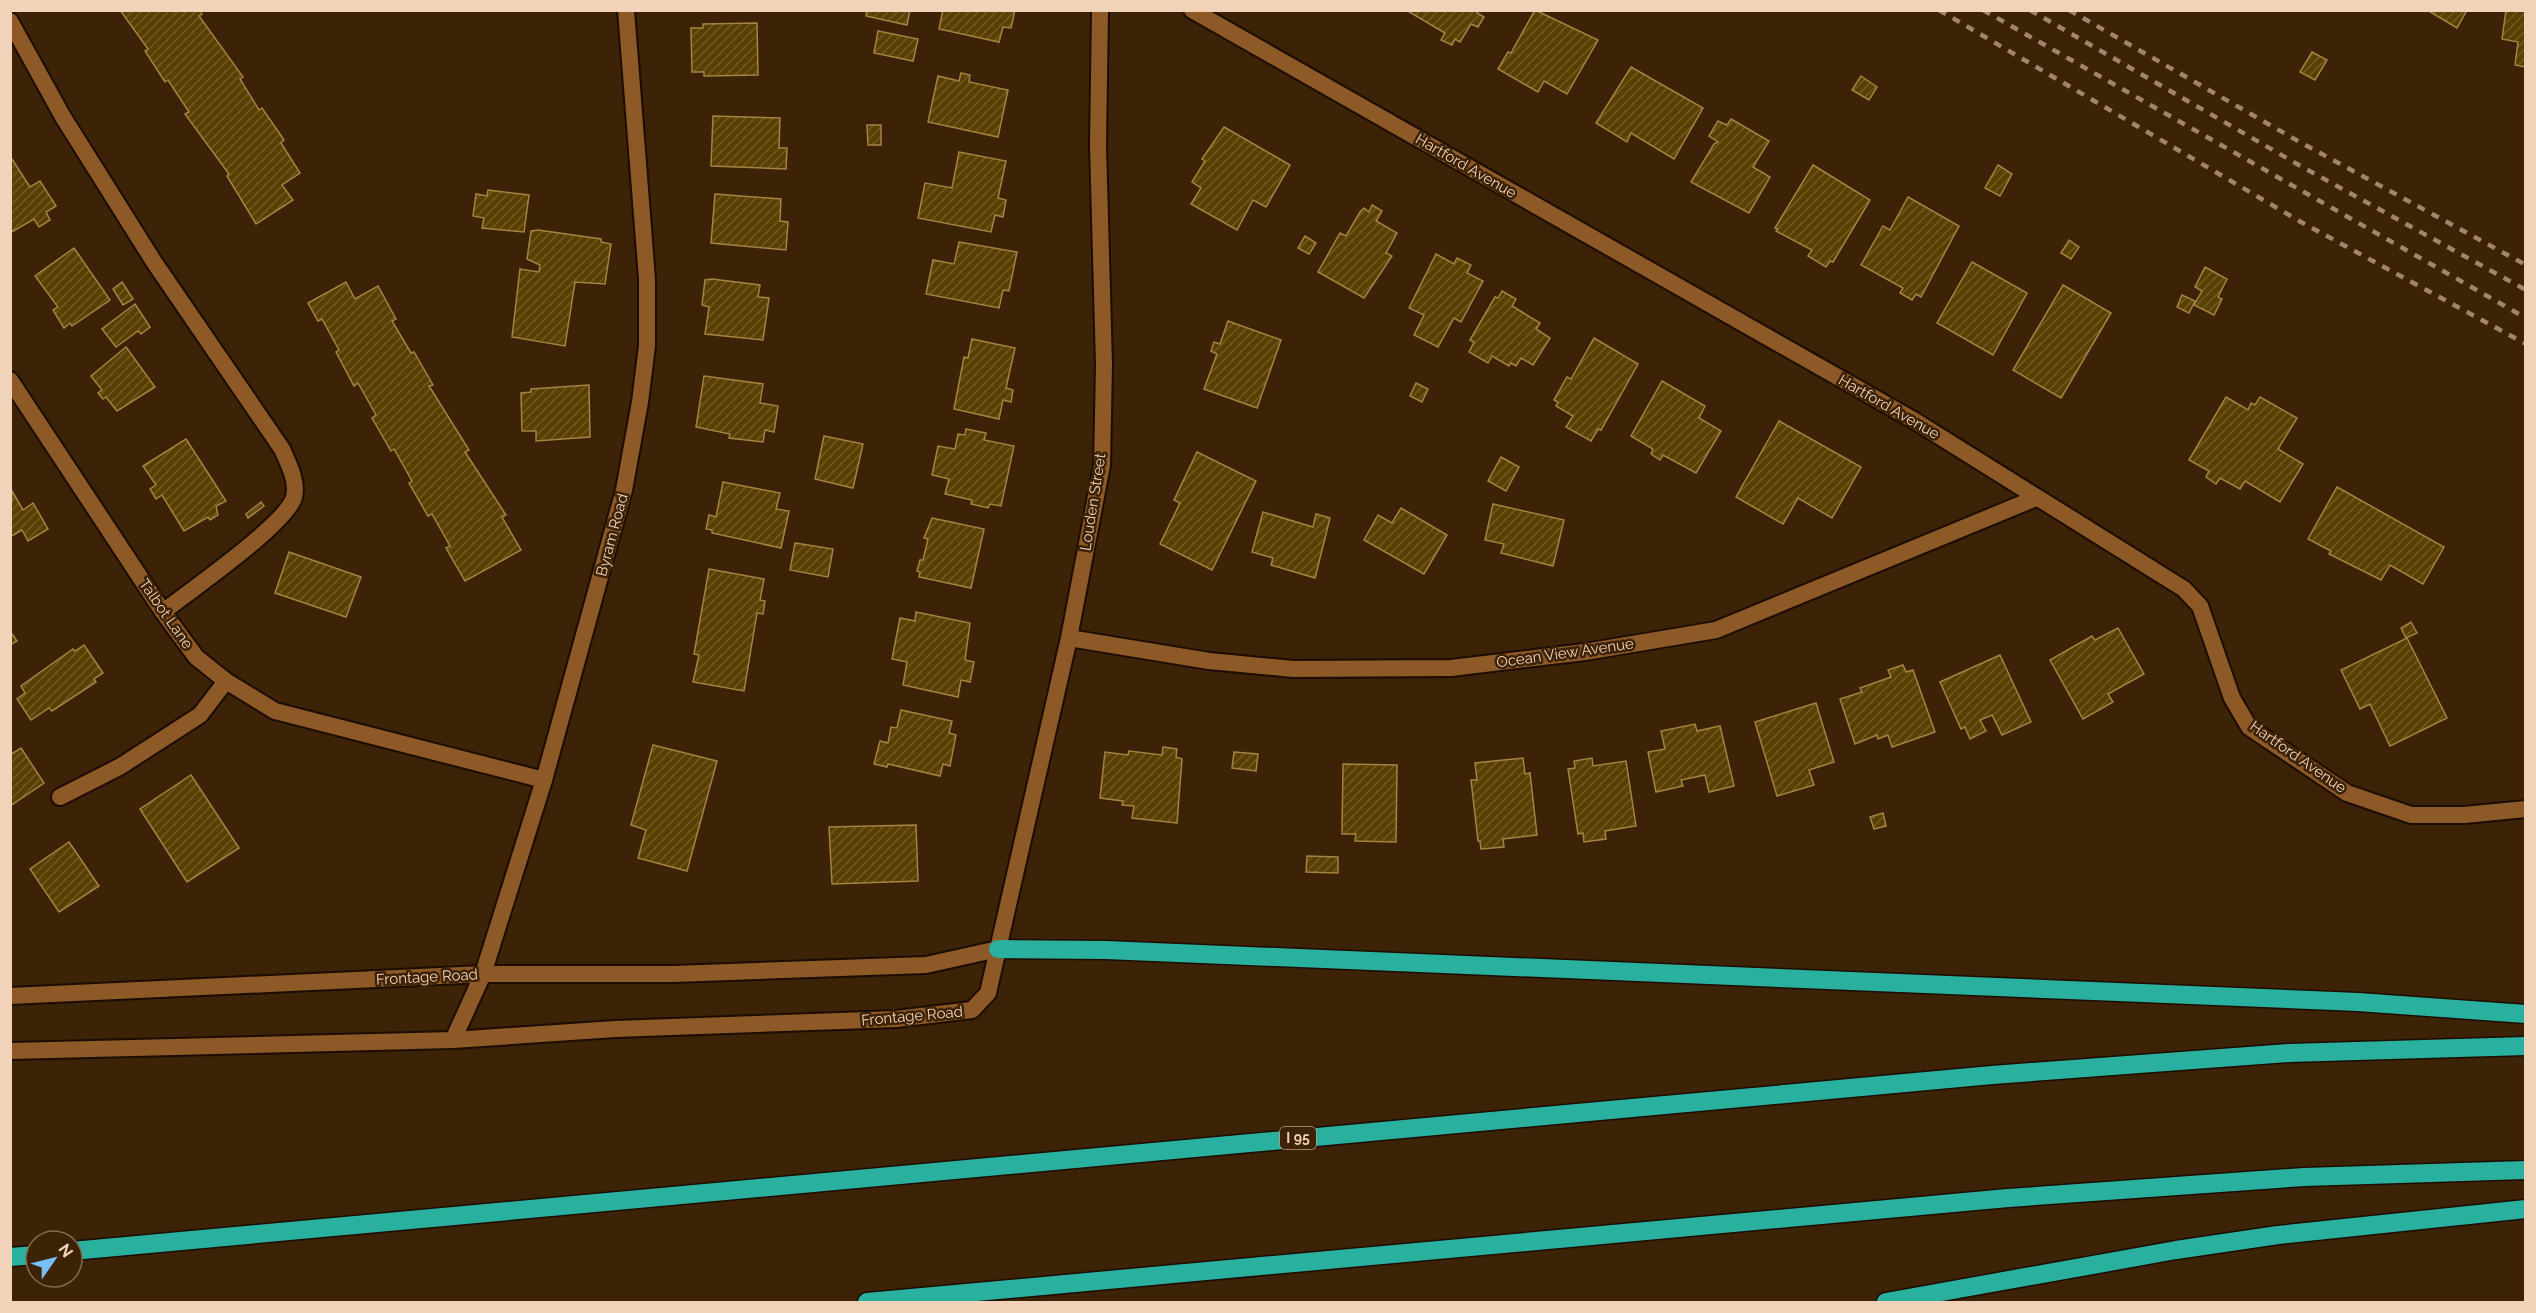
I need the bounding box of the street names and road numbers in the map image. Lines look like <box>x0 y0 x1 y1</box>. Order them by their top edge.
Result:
street label: Hartford Avenue <box>1412 130 1520 202</box>
street label: Hartford Avenue <box>1835 371 1943 443</box>
street label: Louden Street <box>1076 452 1110 552</box>
street label: Byram Road <box>592 492 632 578</box>
street label: Talbot Lane <box>135 576 197 653</box>
street label: Ocean View Avenue <box>1495 634 1635 672</box>
street label: Hartford Avenue <box>2246 717 2350 797</box>
street label: Frontage Road <box>376 965 478 989</box>
street label: Frontage Road <box>860 1003 964 1029</box>
road number: I 95 <box>1280 1127 1316 1149</box>

